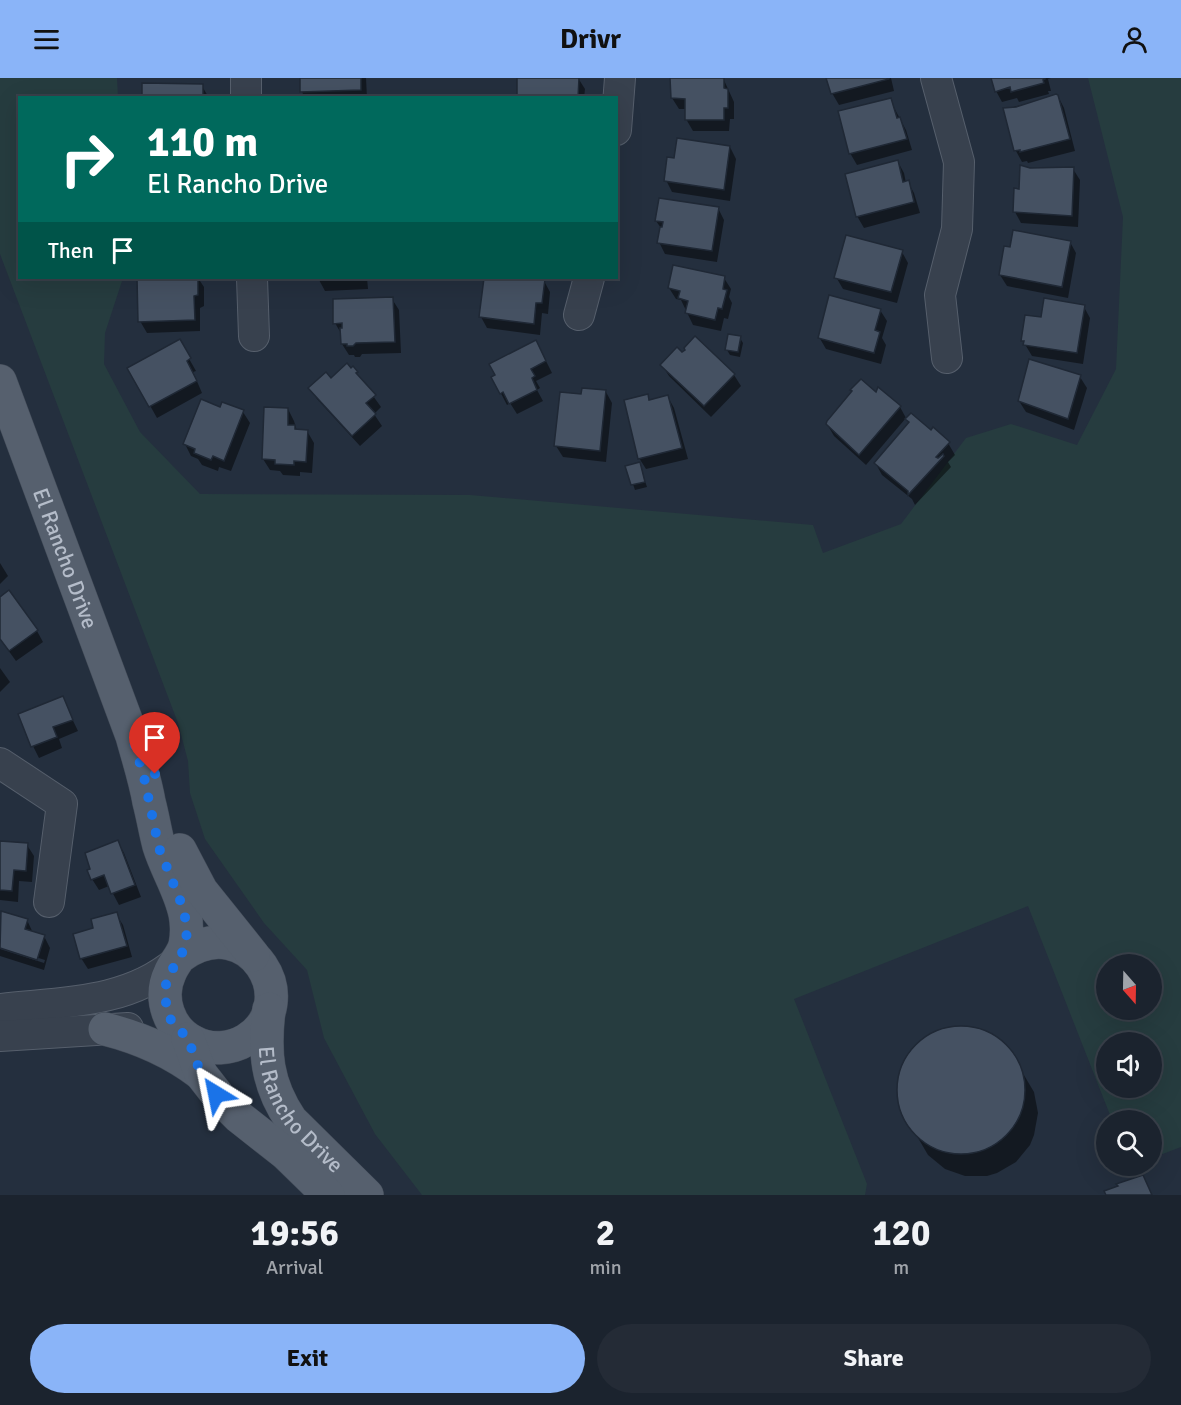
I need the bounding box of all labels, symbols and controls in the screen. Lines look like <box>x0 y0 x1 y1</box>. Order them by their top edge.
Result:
icon: menu <box>30 23 63 56</box>
text: Drivr <box>560 23 621 56</box>
icon: person <box>1118 23 1151 56</box>
text: 110 m <box>147 117 258 168</box>
icon: right <box>48 120 126 198</box>
text: El Rancho Drive <box>147 168 328 201</box>
icon: arrive <box>106 234 139 267</box>
text: Then <box>48 237 94 264</box>
street label: El Rancho Drive <box>27 484 104 632</box>
pin <box>129 712 180 774</box>
icon: arrive <box>138 721 171 754</box>
north arrow <box>1096 954 1162 1020</box>
map controls <box>1096 954 1162 1176</box>
button: sound <box>1096 1032 1162 1098</box>
street label: El Rancho Drive <box>253 1045 350 1178</box>
position arrow <box>184 1062 248 1126</box>
button: search <box>1096 1110 1162 1176</box>
text: 19:56 <box>251 1211 339 1256</box>
text: 2 <box>596 1211 615 1256</box>
text: 120 <box>872 1211 930 1256</box>
text: Arrival <box>266 1255 323 1280</box>
text: min <box>589 1255 622 1280</box>
text: m <box>893 1255 909 1280</box>
button: Exit <box>30 1324 585 1393</box>
button: Share <box>597 1324 1151 1393</box>

